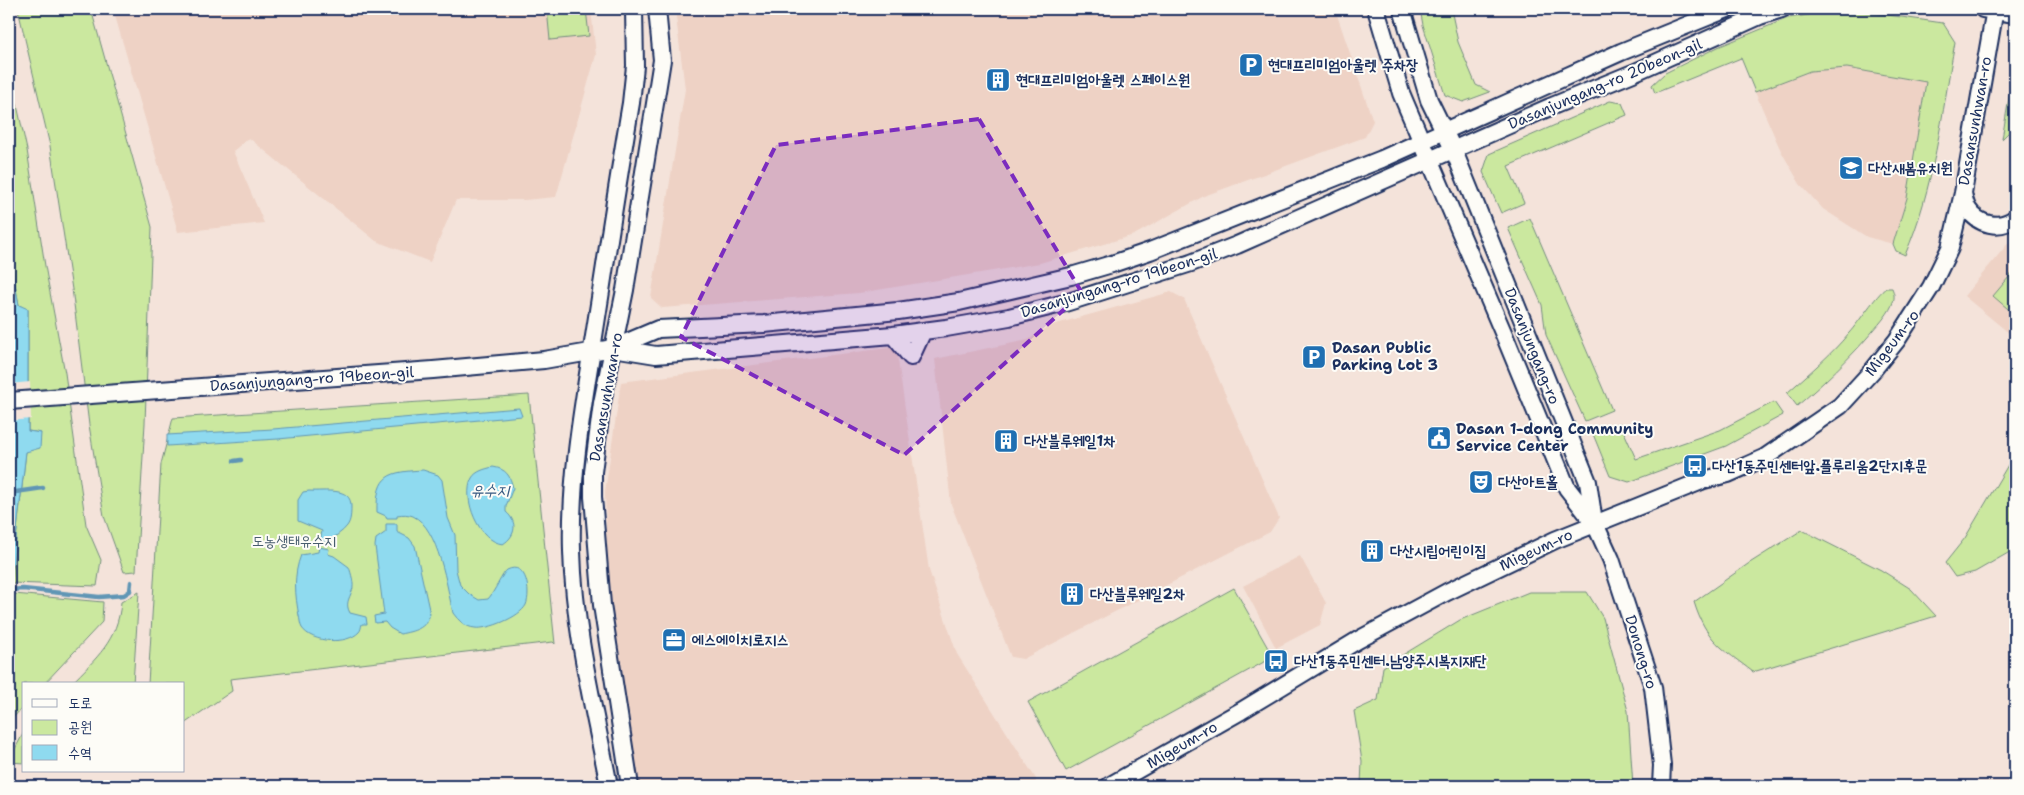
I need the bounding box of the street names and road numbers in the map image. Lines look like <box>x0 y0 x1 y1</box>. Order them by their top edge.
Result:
street label: Dasanjungang-ro 20beon-gil <box>1505 34 1705 134</box>
street label: Dasansunhwan-ro <box>1954 55 1996 187</box>
street label: Dasanjungang-ro 19beon-gil <box>1018 243 1220 322</box>
street label: Dasanjungang-ro <box>1500 285 1564 407</box>
street label: Migeum-ro <box>1860 306 1924 380</box>
street label: Dasansunhwan-ro <box>585 331 627 463</box>
street label: Dasanjungang-ro 19beon-gil <box>209 362 415 396</box>
street label: Migeum-ro <box>1496 524 1576 576</box>
street label: Donong-ro <box>1620 613 1662 691</box>
street label: Migeum-ro <box>1143 717 1221 773</box>

